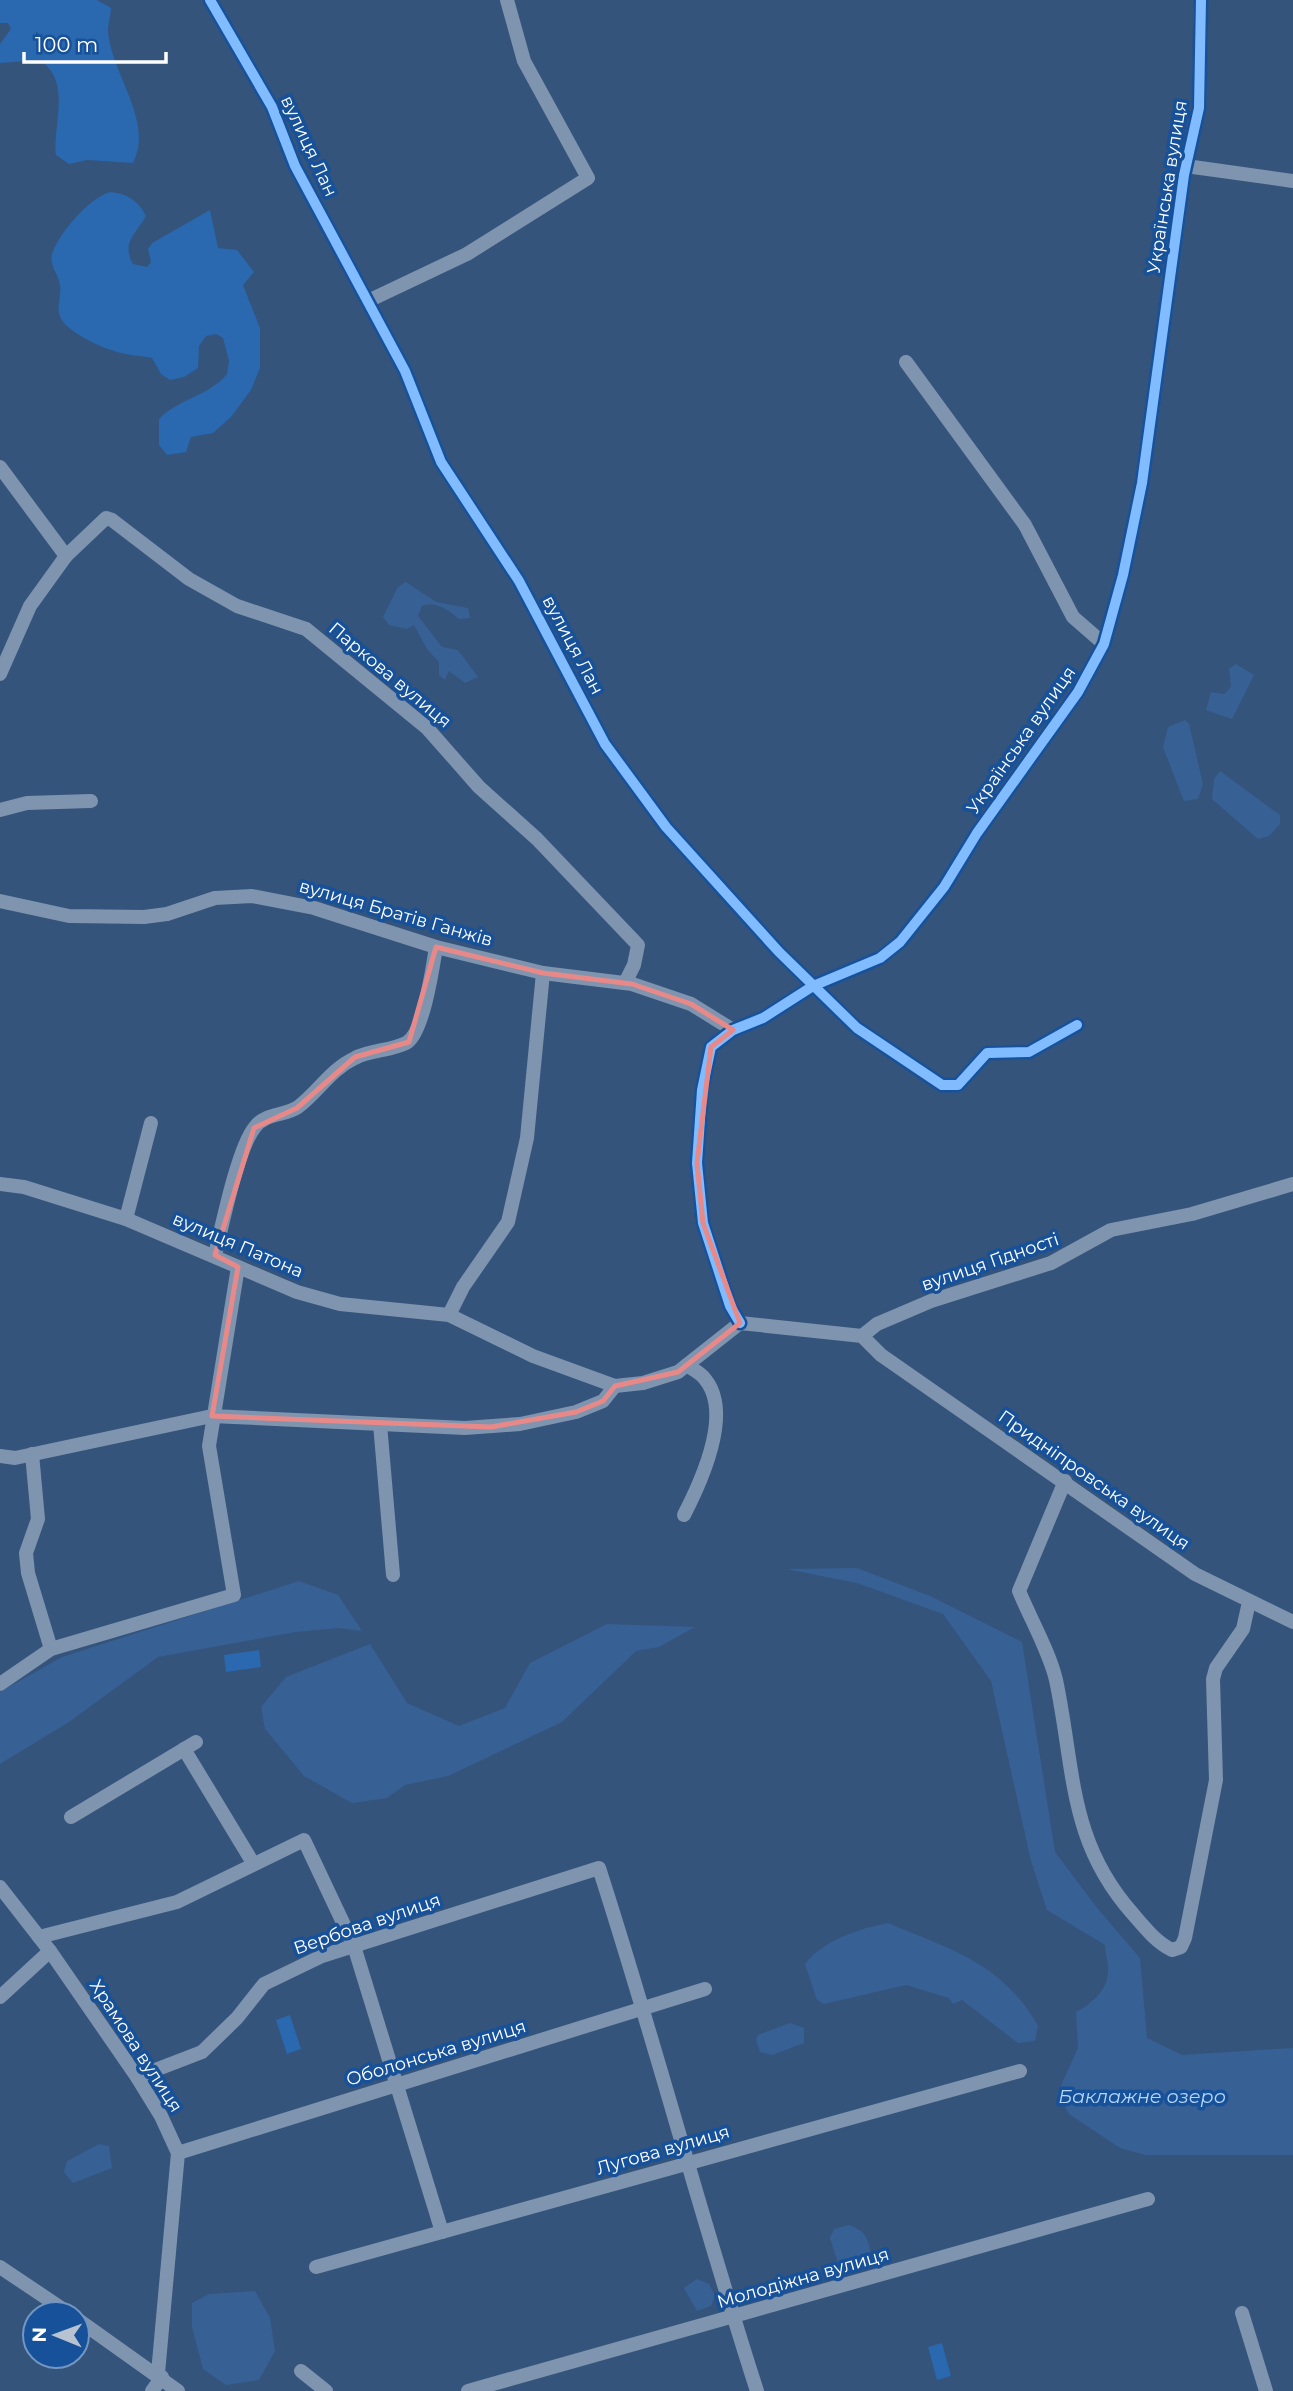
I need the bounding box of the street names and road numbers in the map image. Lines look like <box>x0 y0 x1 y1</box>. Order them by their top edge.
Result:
street label: вулиця Лан <box>276 92 342 200</box>
street label: Українська вулиця <box>1142 99 1192 275</box>
street label: вулиця Лан <box>538 592 608 698</box>
street label: Паркова вулиця <box>324 617 456 733</box>
street label: Українська вулиця <box>962 662 1080 818</box>
street label: вулиця Братів Ганжів <box>297 875 495 951</box>
street label: вулиця Патона <box>169 1208 307 1282</box>
street label: вулиця Гідності <box>918 1228 1062 1296</box>
street label: Придніпровська вулиця <box>994 1405 1194 1555</box>
street label: Вербова вулиця <box>291 1889 443 1959</box>
street label: Храмова вулиця <box>85 1976 187 2116</box>
street label: Оболонська вулиця <box>343 2015 529 2091</box>
street label: Лугова вулиця <box>594 2120 732 2180</box>
street label: Молодіжна вулиця <box>714 2243 892 2313</box>

